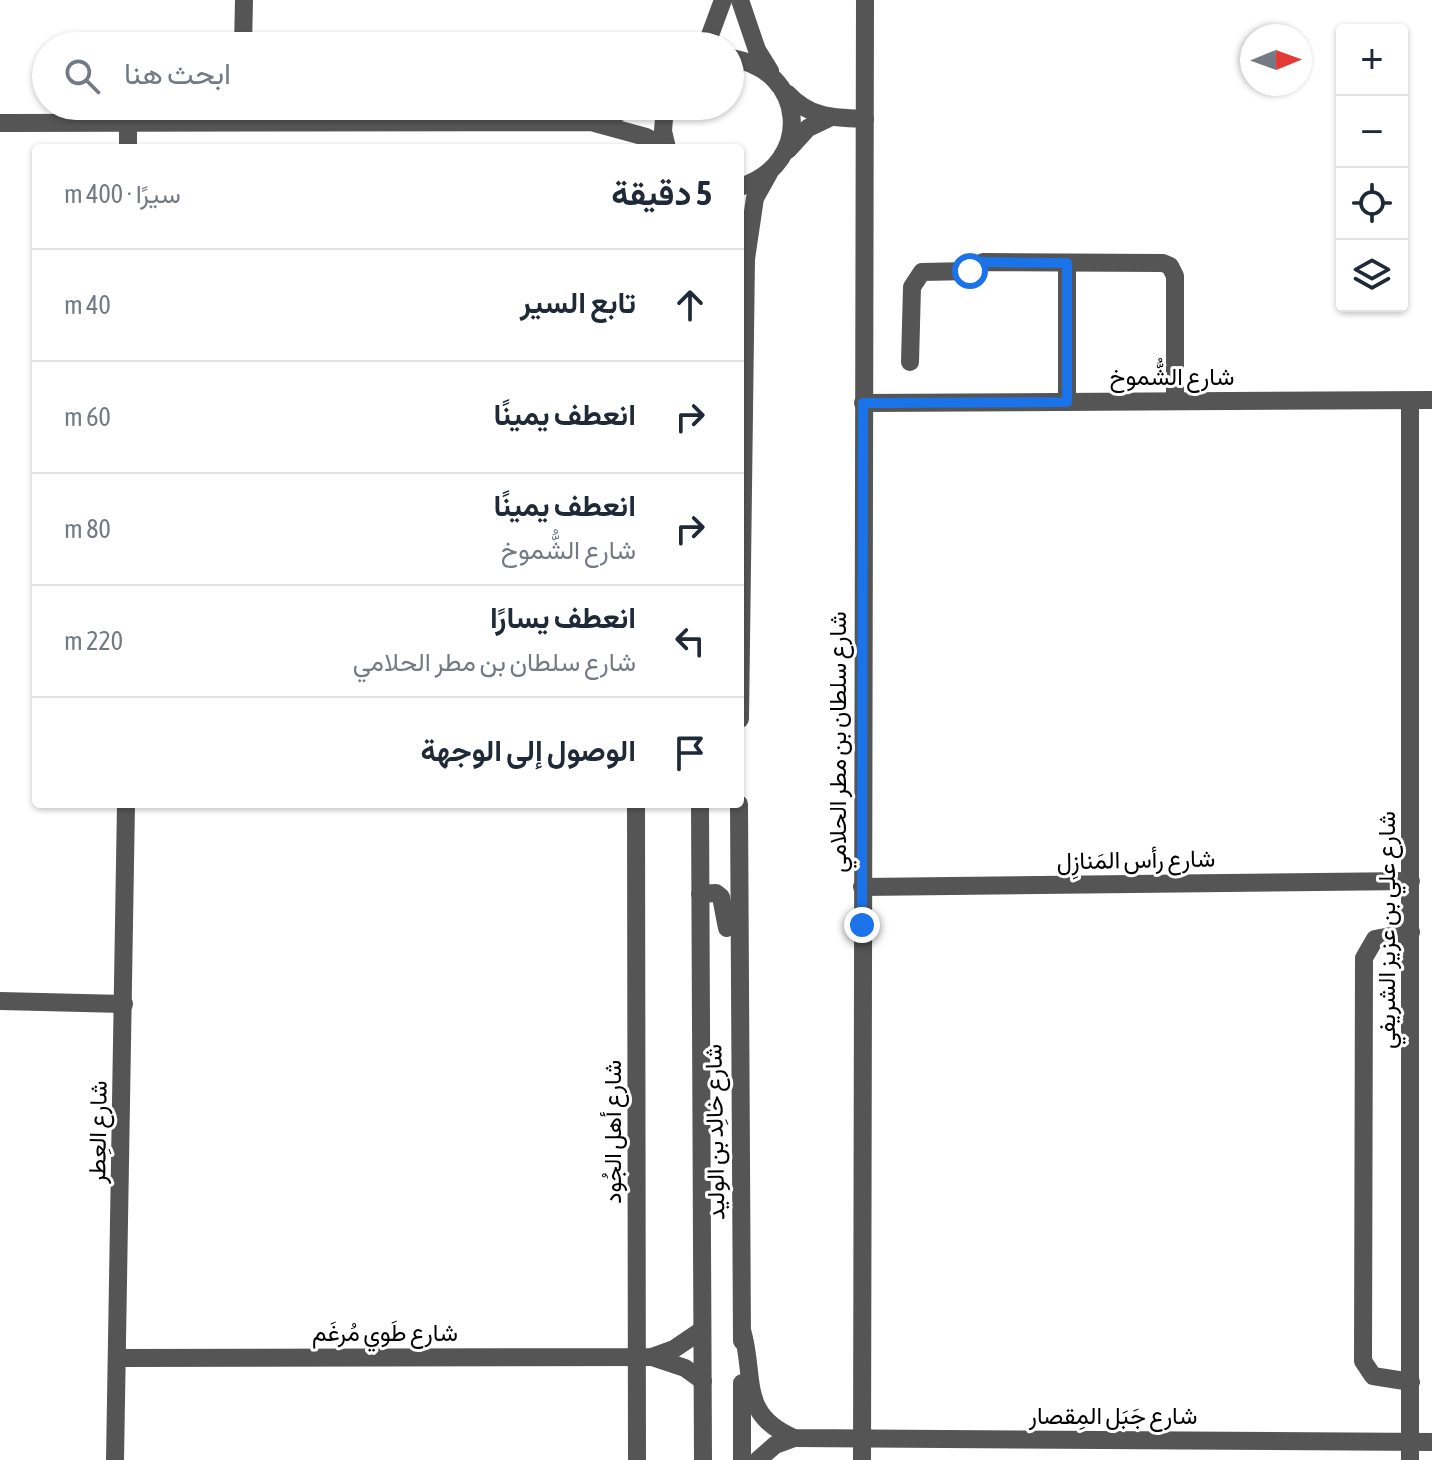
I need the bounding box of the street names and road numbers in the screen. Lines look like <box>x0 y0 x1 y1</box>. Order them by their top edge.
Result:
street label: شارع الشُّموخ <box>1110 358 1234 393</box>
street label: شارع سلطان بن مطر الحلامي <box>824 611 857 873</box>
street label: شارع علي بن عزيز الشريفي <box>1373 811 1406 1049</box>
street label: شارع رأس المَنازِل <box>1056 845 1216 880</box>
street label: شارع خالِد بن الوليد <box>699 1044 733 1220</box>
street label: شارع أهل الجُود <box>599 1060 629 1204</box>
street label: شارع العِطر <box>83 1080 115 1185</box>
street label: شارع طَوي مُرغَم <box>312 1319 458 1352</box>
street label: شارع جَبَل المِقصار <box>1028 1402 1197 1432</box>

